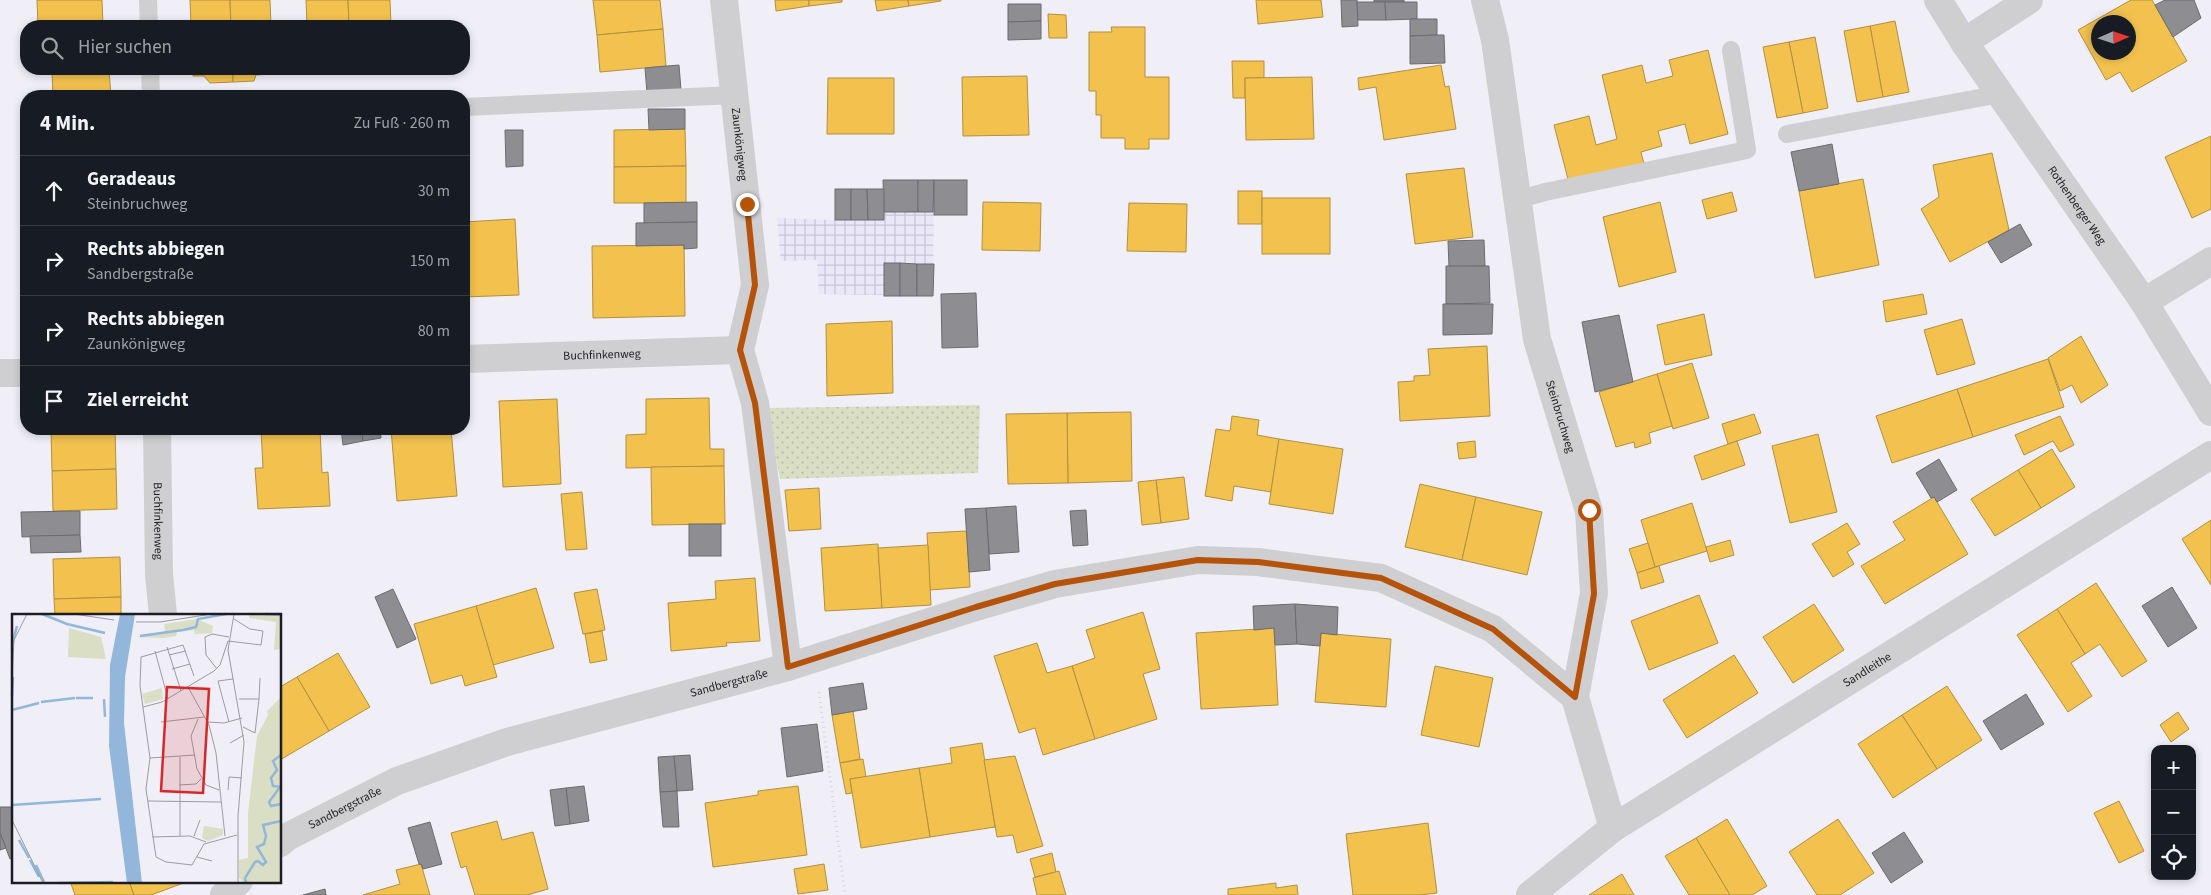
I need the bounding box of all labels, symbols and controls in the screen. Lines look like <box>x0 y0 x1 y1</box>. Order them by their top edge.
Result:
north arrow <box>2091 15 2136 60</box>
search box <box>20 20 470 75</box>
icon: search <box>38 34 66 62</box>
text: Hier suchen <box>78 34 172 61</box>
street label: Zaunkönigweg <box>727 107 752 182</box>
text: 4 Min. <box>40 108 95 138</box>
text: Zu Fuß · 260 m <box>354 112 450 134</box>
street label: Rothenberger Weg <box>2043 163 2110 248</box>
text: Geradeaus <box>87 166 176 193</box>
icon: ahead <box>40 177 68 205</box>
text: 30 m <box>418 180 450 202</box>
text: Steinbruchweg <box>87 193 187 215</box>
route end <box>736 193 759 216</box>
text: Rechts abbiegen <box>87 236 225 263</box>
icon: right <box>40 247 68 275</box>
text: 150 m <box>410 250 450 272</box>
text: Sandbergstraße <box>87 263 194 285</box>
text: Rechts abbiegen <box>87 306 225 333</box>
icon: right <box>40 317 68 345</box>
text: 80 m <box>418 320 450 342</box>
text: Zaunkönigweg <box>87 333 185 355</box>
street label: Buchfinkenweg <box>563 345 641 365</box>
street label: Steinbruchweg <box>1541 378 1579 455</box>
icon: arrive <box>40 387 68 415</box>
text: Ziel erreicht <box>87 387 188 414</box>
street label: Buchfinkenweg <box>149 482 167 560</box>
route start <box>1578 499 1601 522</box>
inset map <box>12 614 281 882</box>
street label: Sandleithe <box>1840 648 1895 692</box>
street label: Sandbergstraße <box>688 665 770 702</box>
map controls <box>2151 745 2196 880</box>
button: + <box>2151 745 2196 790</box>
street label: Sandbergstraße <box>305 782 385 834</box>
button: − <box>2151 790 2196 835</box>
button: locate <box>2151 835 2196 880</box>

